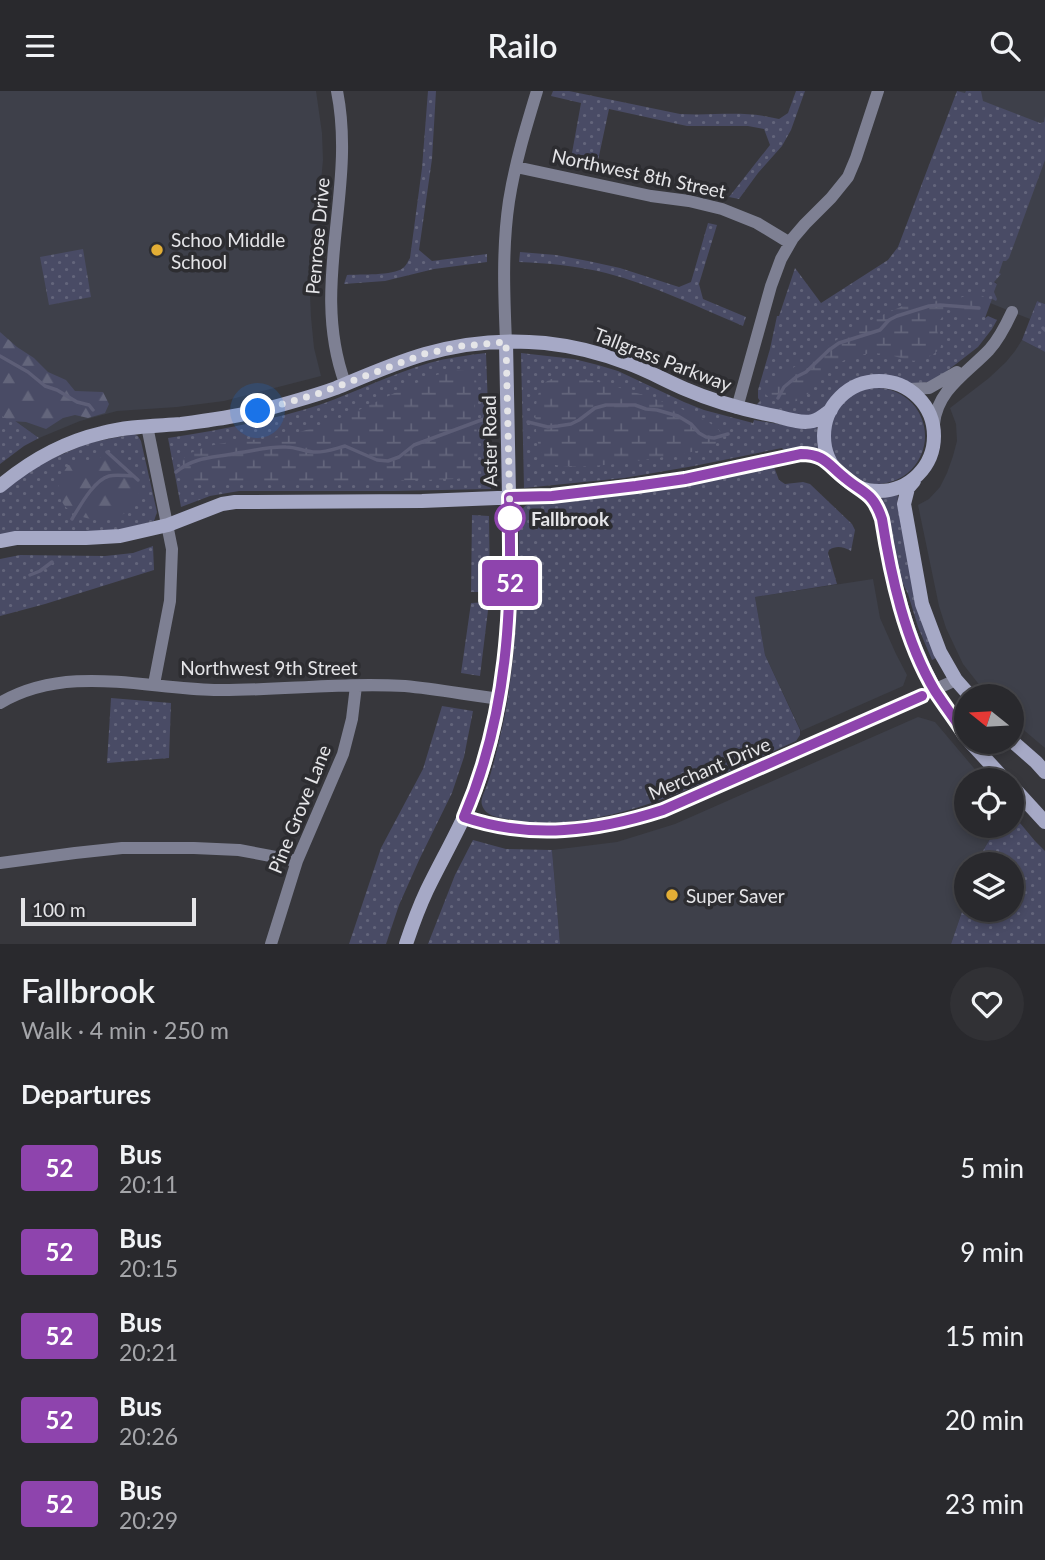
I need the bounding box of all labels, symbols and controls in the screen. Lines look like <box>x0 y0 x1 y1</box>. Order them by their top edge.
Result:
text: Railo <box>487 26 558 65</box>
icon: menu <box>21 27 59 65</box>
icon: search <box>986 27 1024 65</box>
street label: Northwest 8th Street <box>550 143 728 203</box>
street label: Penrose Drive <box>300 177 334 295</box>
place label: Schoo Middle School <box>171 228 285 273</box>
marker: Schoo Middle School <box>149 242 165 258</box>
street label: Tallgrass Parkway <box>591 322 735 396</box>
your location <box>240 393 275 428</box>
street label: Aster Road <box>477 395 501 487</box>
marker: Fallbrook <box>495 503 525 533</box>
place label: Fallbrook <box>531 507 610 530</box>
line badge: 52 <box>478 560 542 606</box>
text: 52 <box>496 568 524 597</box>
street label: Northwest 9th Street <box>180 656 358 679</box>
north arrow <box>954 684 1024 754</box>
map controls <box>954 684 1024 922</box>
street label: Merchant Drive <box>644 732 774 804</box>
street label: Pine Grove Lane <box>263 741 335 877</box>
button: locate <box>954 768 1024 838</box>
button: layers <box>954 852 1024 922</box>
place label: Super Saver <box>686 884 785 907</box>
marker: Super Saver <box>664 887 680 903</box>
scale bar <box>21 895 196 927</box>
text: 100 m <box>32 898 86 921</box>
button: heart <box>950 967 1024 1041</box>
text: Fallbrook <box>21 970 155 1010</box>
text: Walk · 4 min · 250 m <box>21 1016 229 1044</box>
text: Departures <box>21 1078 151 1110</box>
text: Bus <box>119 1138 162 1170</box>
text: 5 min <box>960 1152 1024 1184</box>
text: 52 <box>46 1153 73 1182</box>
text: 20:11 <box>119 1170 178 1198</box>
text: Bus <box>119 1222 162 1254</box>
text: 9 min <box>960 1236 1024 1268</box>
text: 52 <box>46 1237 73 1266</box>
text: 20:15 <box>119 1254 178 1282</box>
text: Bus <box>119 1306 162 1338</box>
text: 15 min <box>945 1320 1024 1352</box>
text: 52 <box>46 1321 73 1350</box>
text: 20:21 <box>119 1338 178 1366</box>
text: Bus <box>119 1390 162 1422</box>
text: 20 min <box>945 1404 1024 1436</box>
text: 52 <box>46 1405 73 1434</box>
text: 20:26 <box>119 1422 178 1450</box>
text: Bus <box>119 1474 162 1506</box>
text: 23 min <box>945 1488 1024 1520</box>
text: 52 <box>46 1489 73 1518</box>
text: 20:29 <box>119 1506 178 1534</box>

